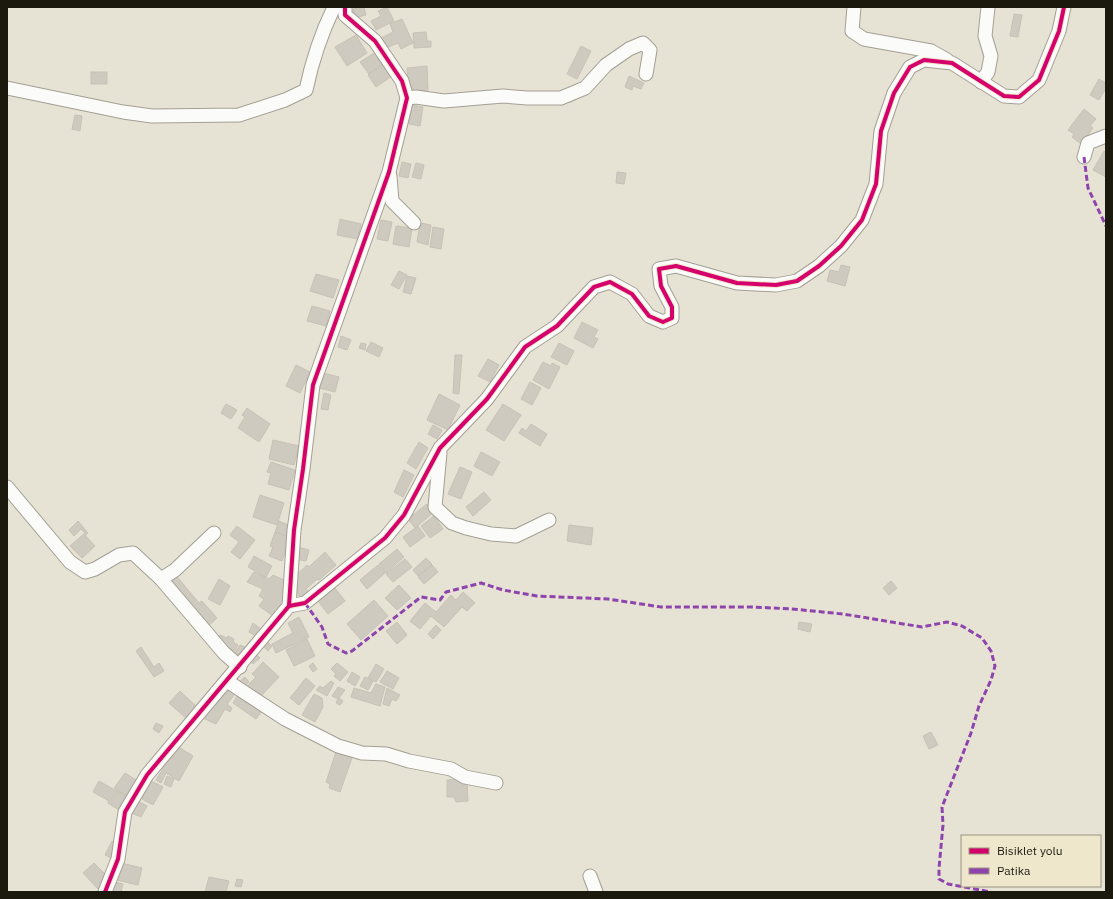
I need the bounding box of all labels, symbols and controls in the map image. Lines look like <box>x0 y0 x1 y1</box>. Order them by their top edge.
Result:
legend <box>961 835 1101 887</box>
text: Bisiklet yolu <box>997 843 1063 858</box>
text: Patika <box>997 863 1031 878</box>

